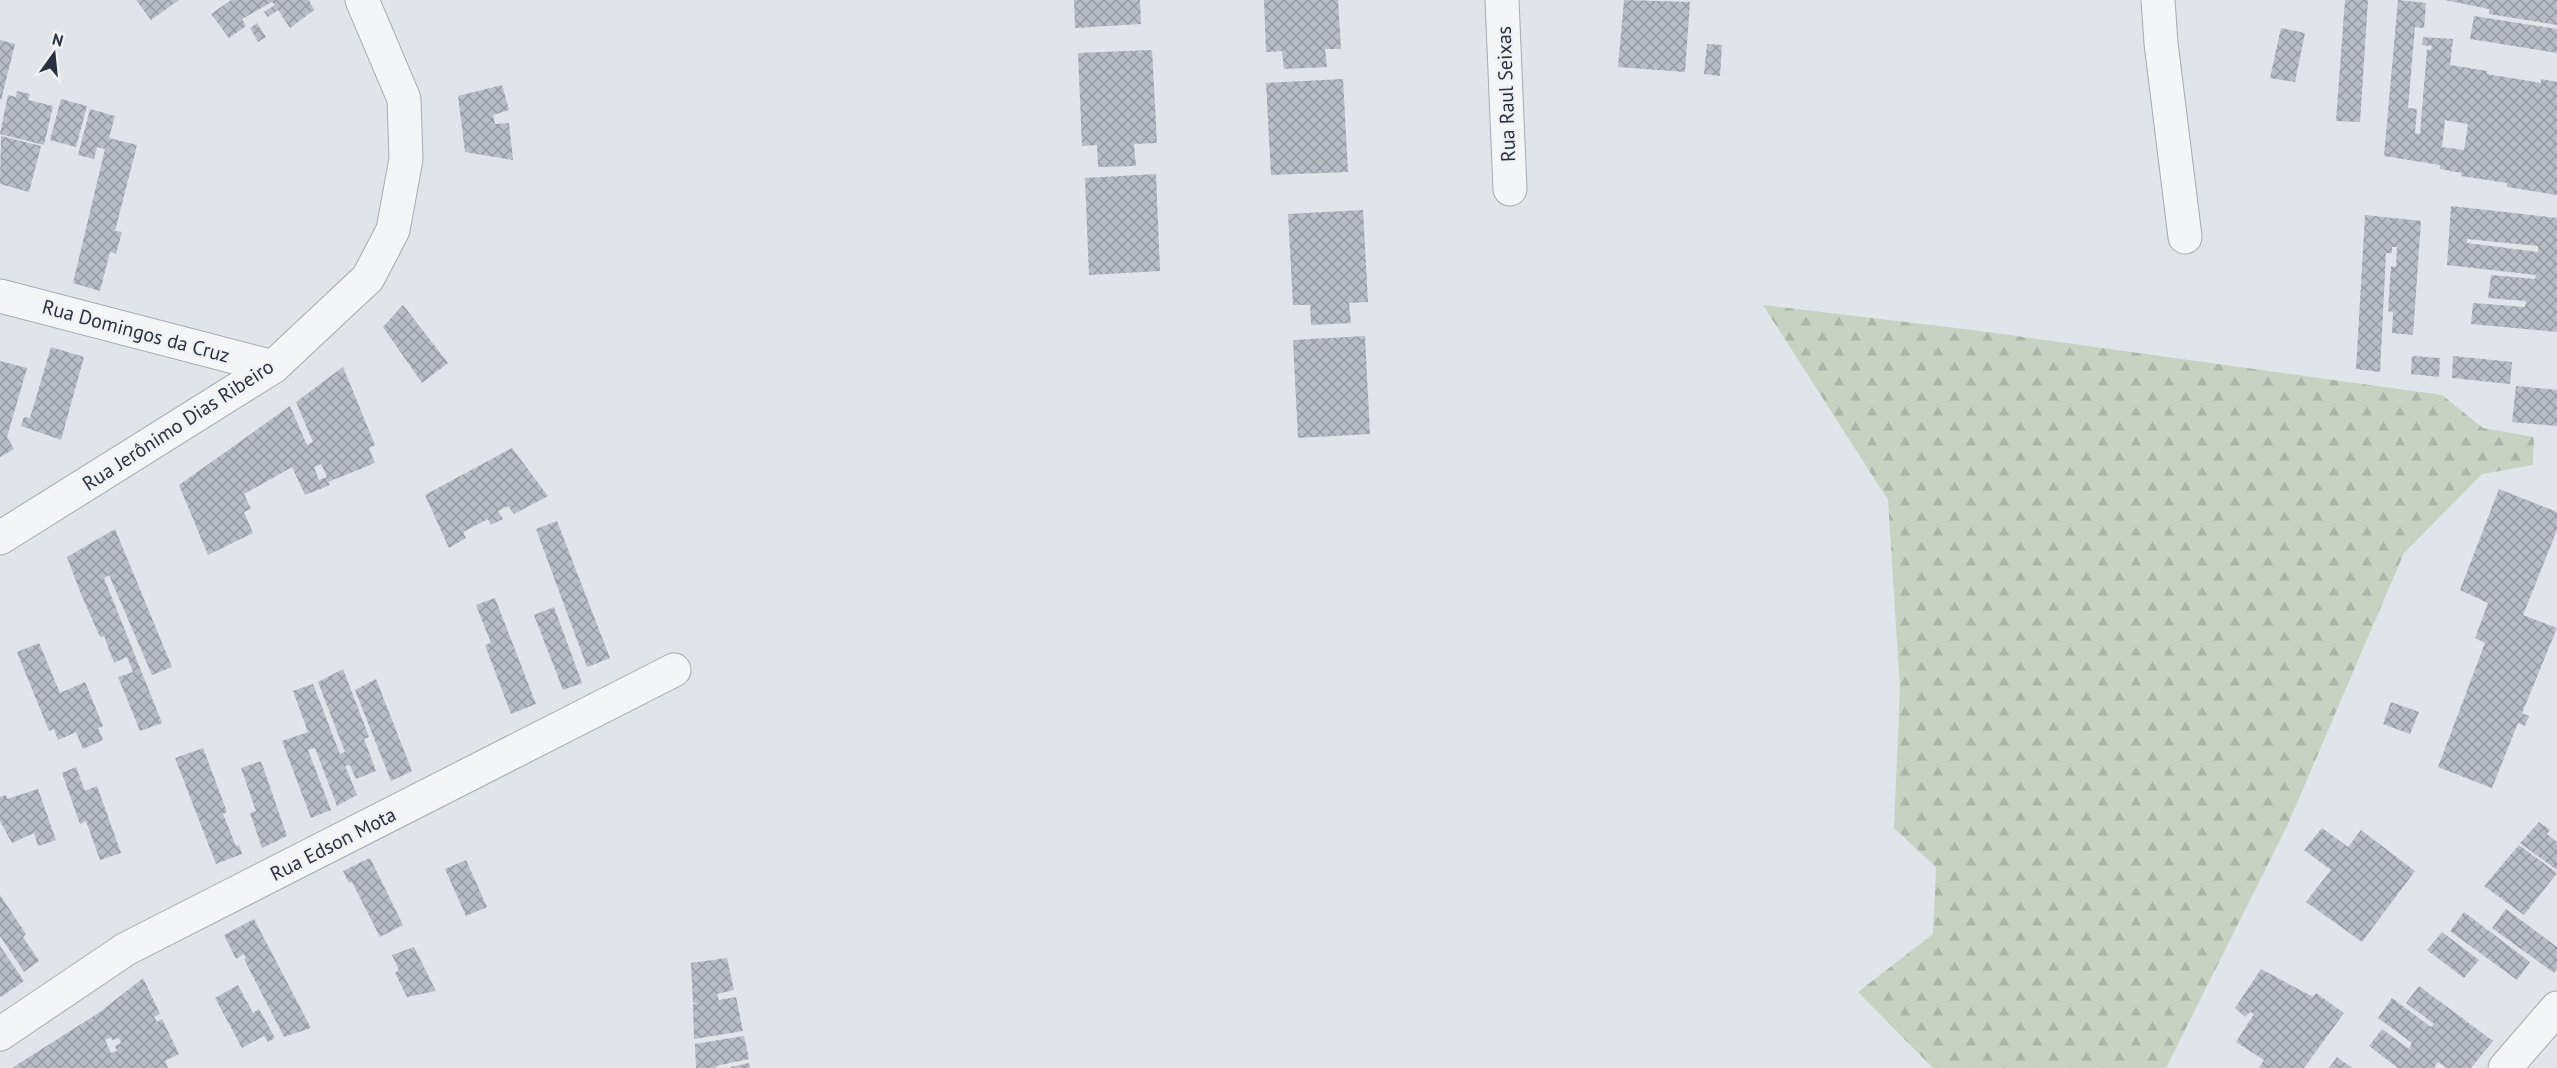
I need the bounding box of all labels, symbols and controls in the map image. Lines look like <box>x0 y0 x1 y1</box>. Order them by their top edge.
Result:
north arrow <box>24 24 84 84</box>
street label: Rua Raul Seixas <box>1491 26 1521 162</box>
text: N <box>50 28 66 51</box>
street label: Rua Domingos da Cruz <box>39 293 233 369</box>
street label: Rua Jerônimo Dias Ribeiro <box>77 353 279 497</box>
street label: Rua Edson Mota <box>266 801 400 887</box>

